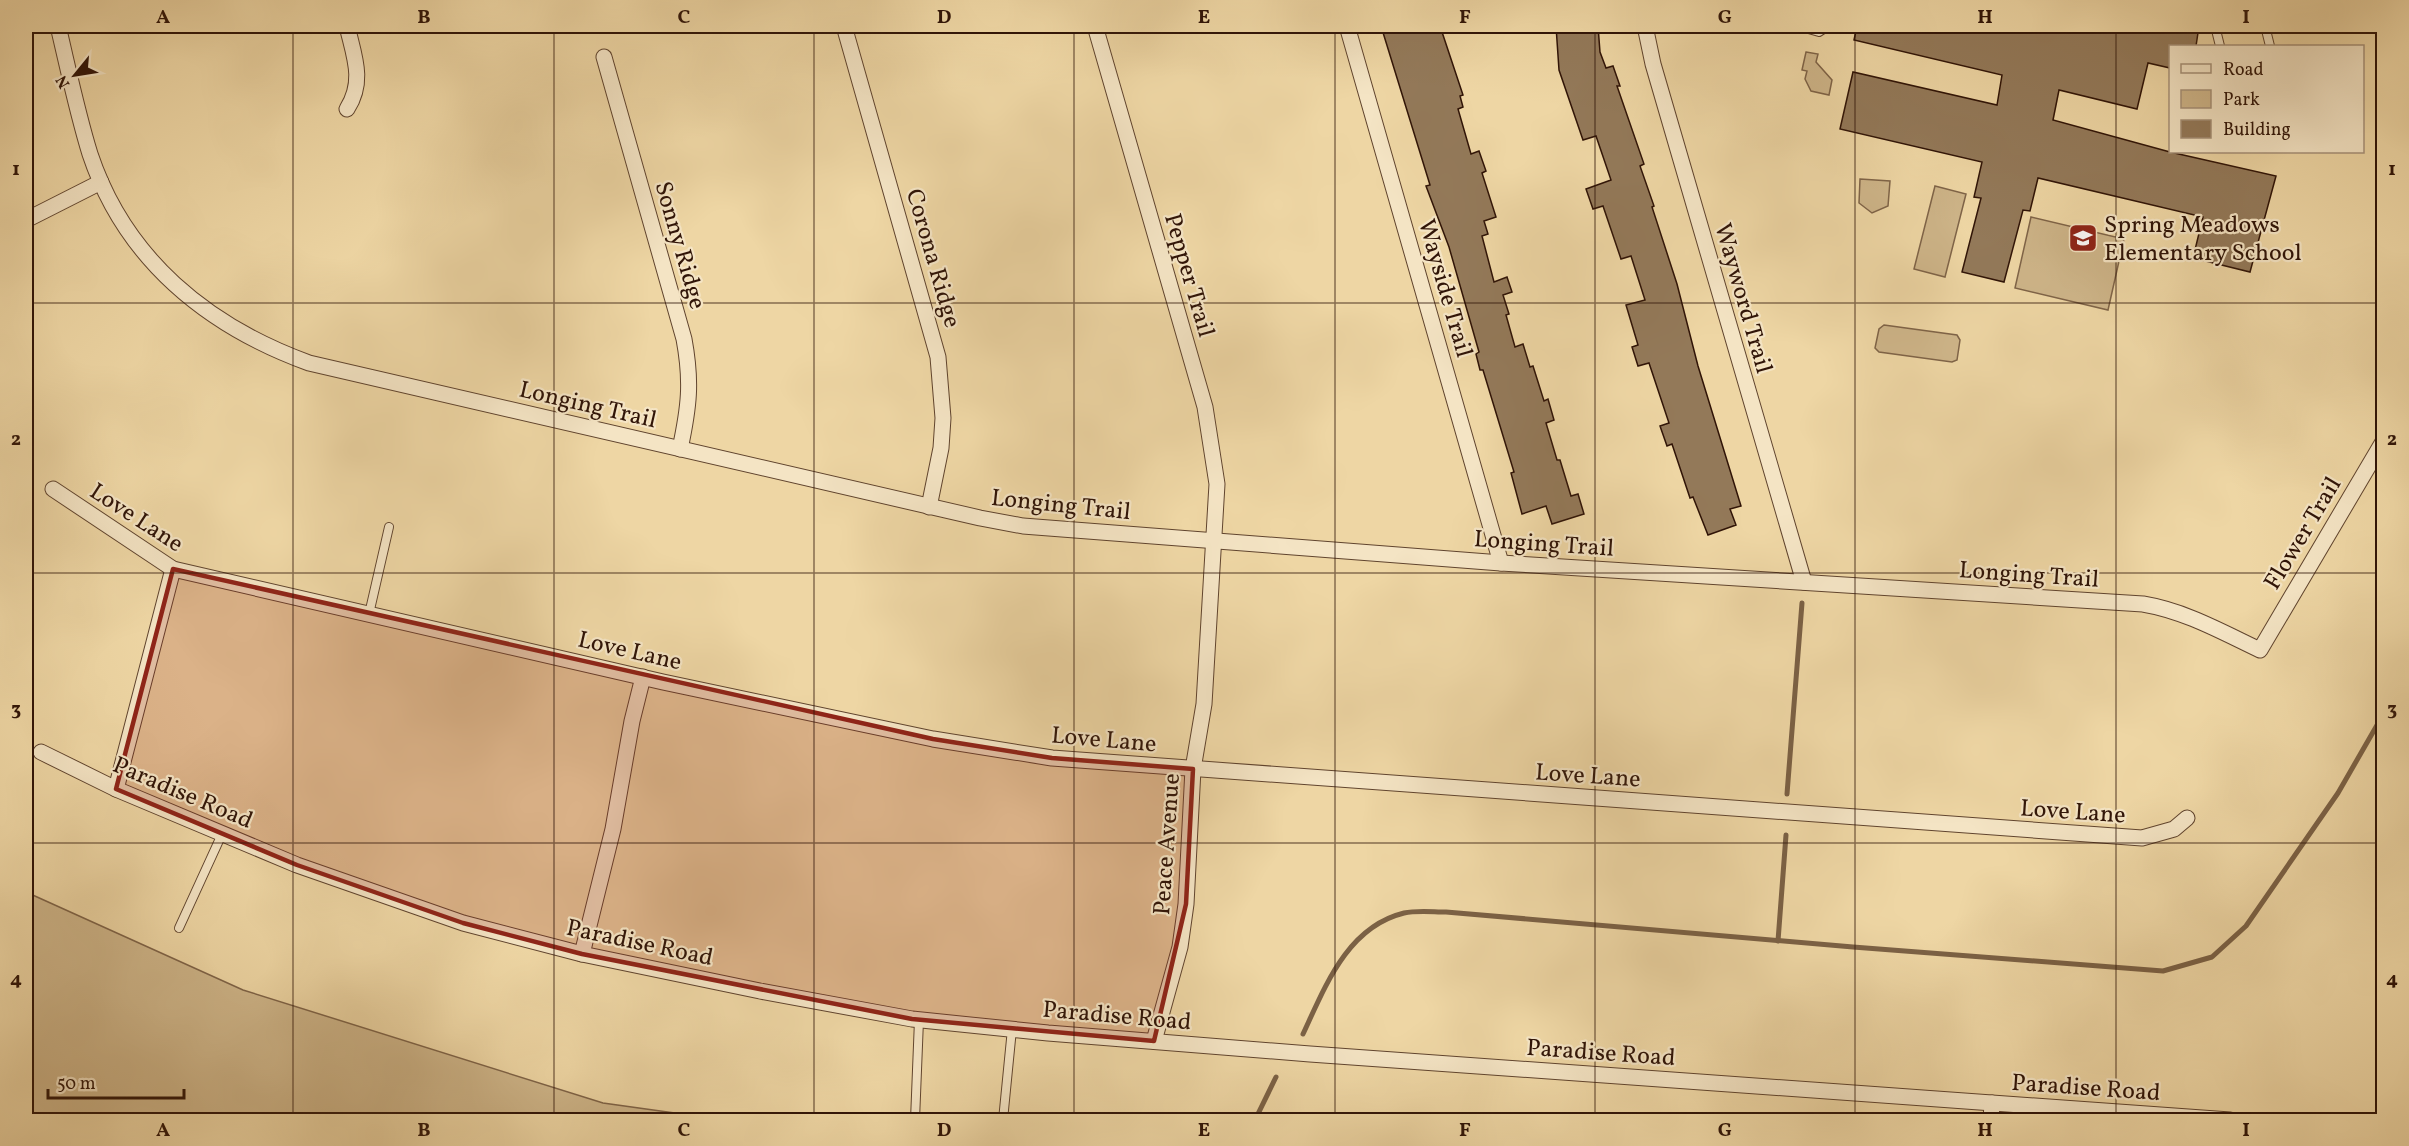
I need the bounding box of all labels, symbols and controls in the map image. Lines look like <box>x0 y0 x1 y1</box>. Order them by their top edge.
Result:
text: A <box>156 4 170 32</box>
text: B <box>417 4 431 32</box>
text: C <box>678 4 691 32</box>
text: D <box>937 4 951 32</box>
text: E <box>1198 4 1210 32</box>
text: F <box>1459 4 1471 32</box>
text: G <box>1718 4 1732 32</box>
text: H <box>1977 4 1993 32</box>
text: I <box>2242 4 2250 32</box>
north arrow <box>45 45 105 105</box>
legend <box>2169 45 2364 153</box>
text: Road <box>2223 58 2264 83</box>
text: N <box>51 71 76 92</box>
text: Park <box>2223 88 2260 113</box>
text: Building <box>2223 118 2291 143</box>
text: 1 <box>12 156 20 184</box>
text: 1 <box>2388 156 2396 184</box>
street label: Sonny Ridge <box>645 178 714 313</box>
street label: Corona Ridge <box>896 185 968 332</box>
place label: Spring Meadows Elementary School <box>2104 209 2302 271</box>
street label: Pepper Trail <box>1154 210 1222 341</box>
street label: Wayside Trail <box>1408 215 1480 362</box>
street label: Wayword Trail <box>1704 219 1780 378</box>
school or university icon: Spring Meadows Elementary School <box>2067 222 2099 254</box>
street label: Longing Trail <box>515 374 660 438</box>
text: 2 <box>11 426 21 454</box>
text: 2 <box>2387 426 2397 454</box>
street label: Flower Trail <box>2257 471 2351 597</box>
street label: Love Lane <box>82 476 189 562</box>
street label: Longing Trail <box>989 482 1132 530</box>
street label: Longing Trail <box>1473 523 1615 567</box>
street label: Longing Trail <box>1958 554 2100 598</box>
street label: Love Lane <box>574 623 685 680</box>
text: 3 <box>11 696 21 724</box>
text: 3 <box>2387 696 2397 724</box>
street label: Love Lane <box>1050 719 1158 763</box>
street label: Paradise Road <box>107 749 258 839</box>
street label: Love Lane <box>1534 756 1642 798</box>
street label: Peace Avenue <box>1146 772 1190 916</box>
street label: Love Lane <box>2019 792 2127 834</box>
street label: Paradise Road <box>563 912 716 976</box>
text: 4 <box>10 966 22 994</box>
text: 4 <box>2386 966 2398 994</box>
street label: Paradise Road <box>1041 994 1193 1040</box>
street label: Paradise Road <box>1525 1032 1677 1076</box>
scale bar <box>48 1062 184 1100</box>
street label: Paradise Road <box>2010 1067 2162 1111</box>
text: 50 m <box>57 1072 96 1097</box>
text: A <box>156 1117 170 1145</box>
text: B <box>417 1117 431 1145</box>
text: C <box>678 1117 691 1145</box>
text: D <box>937 1117 951 1145</box>
text: E <box>1198 1117 1210 1145</box>
text: F <box>1459 1117 1471 1145</box>
text: G <box>1718 1117 1732 1145</box>
text: H <box>1977 1117 1993 1145</box>
text: I <box>2242 1117 2250 1145</box>

